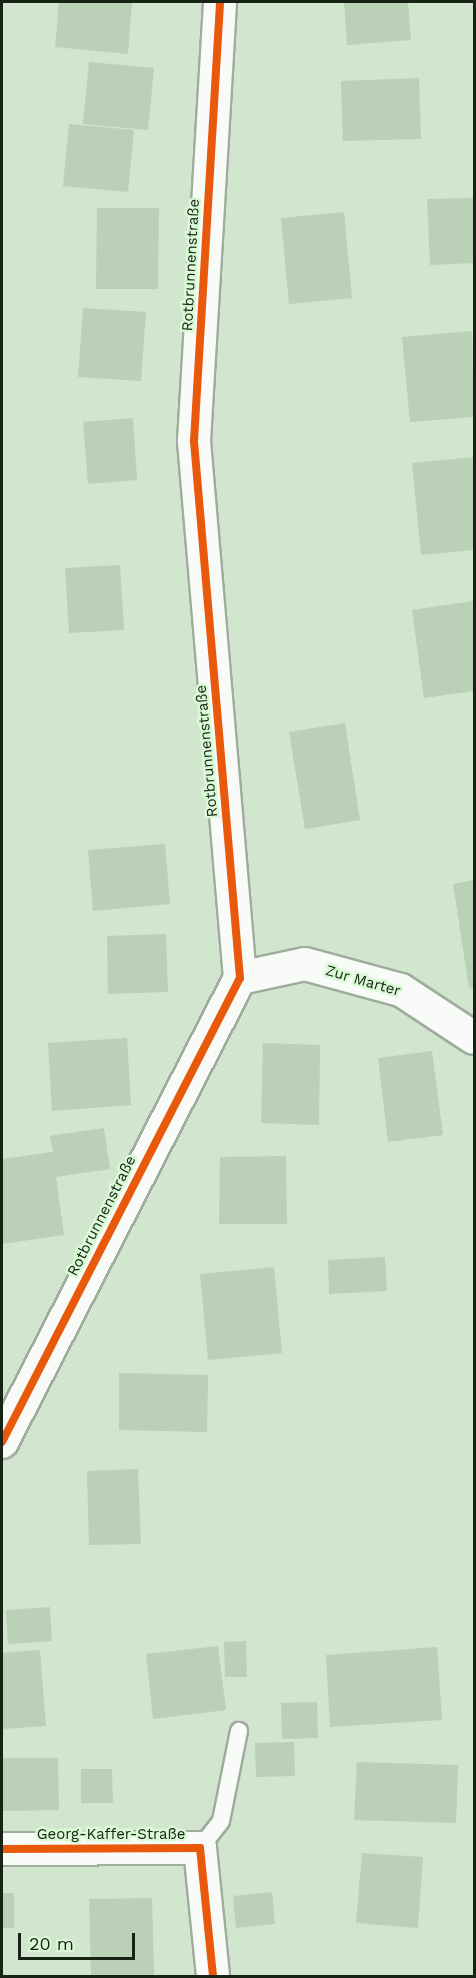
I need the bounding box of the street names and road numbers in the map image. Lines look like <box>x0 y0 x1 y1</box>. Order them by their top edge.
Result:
street label: Rotbrunnenstraße <box>179 198 203 332</box>
street label: Rotbrunnenstraße <box>192 684 222 818</box>
street label: Zur Marter <box>323 962 403 1000</box>
street label: Rotbrunnenstraße <box>64 1153 140 1279</box>
street label: Georg-Kaffer-Straße <box>37 1826 185 1844</box>

